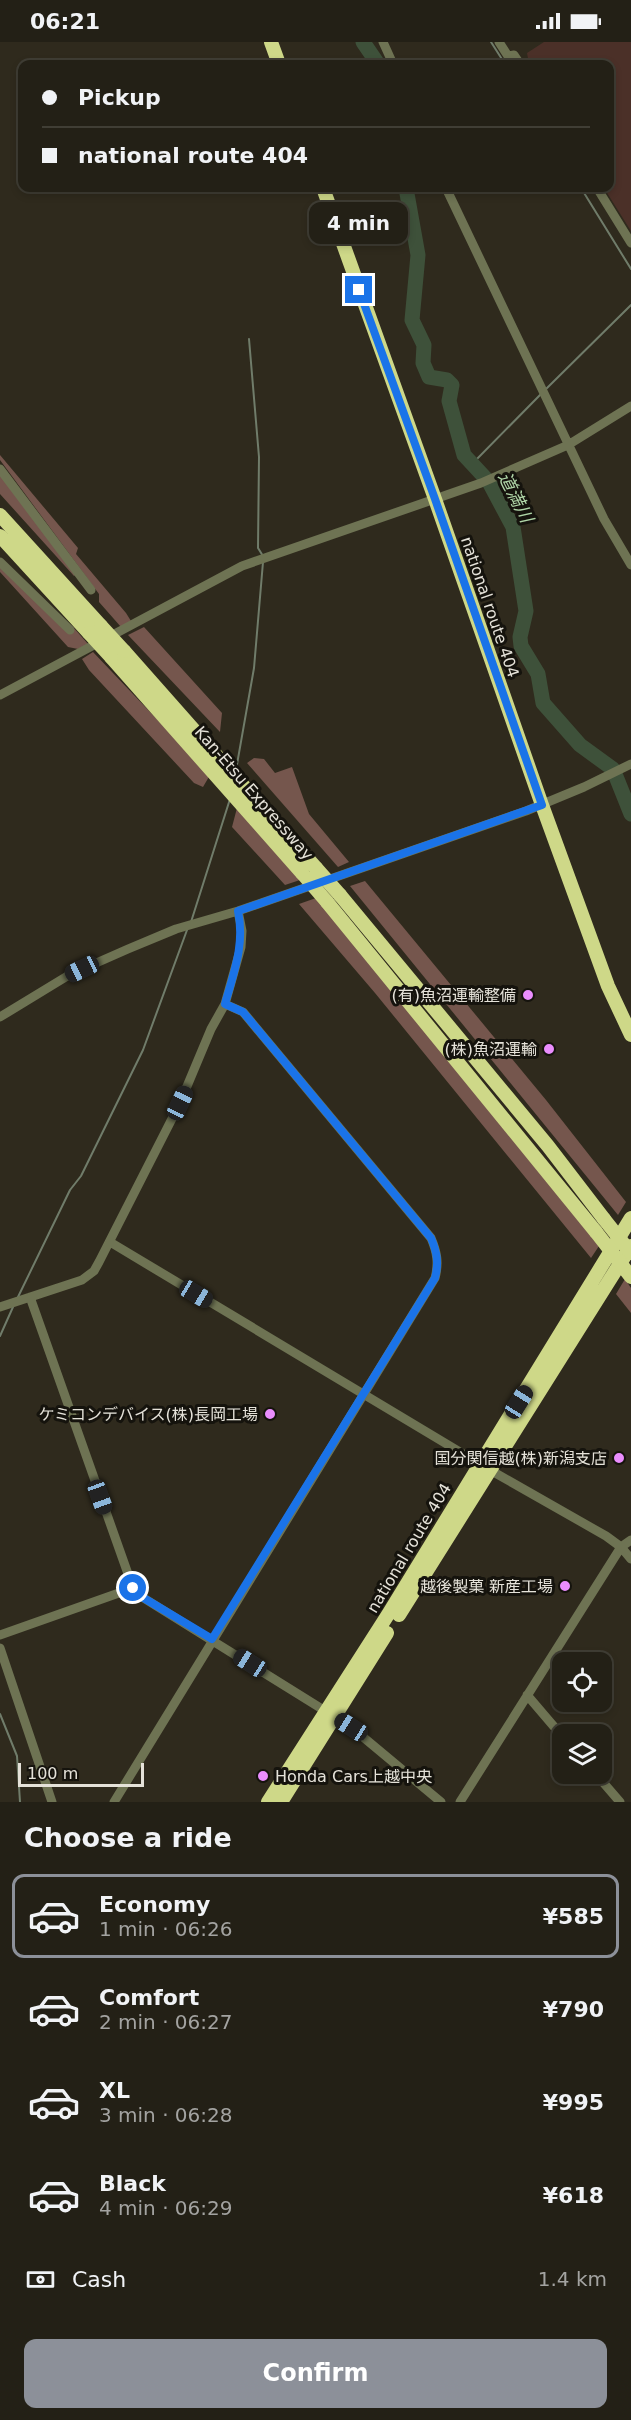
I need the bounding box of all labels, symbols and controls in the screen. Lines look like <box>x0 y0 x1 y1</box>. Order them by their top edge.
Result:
text: 06:21 <box>30 9 100 34</box>
text: Pickup <box>78 85 161 110</box>
text: national route 404 <box>78 143 308 168</box>
callout: 4 min <box>310 203 409 245</box>
text: 4 min <box>327 211 390 235</box>
route end <box>345 276 372 303</box>
water label: 道満川 <box>494 468 539 528</box>
street label: national route 404 <box>457 534 523 680</box>
street label: Kan-Etsu Expressway <box>191 722 317 864</box>
car <box>62 953 102 985</box>
place label: (有)魚沼運輸整備 <box>392 986 516 1005</box>
marker: (有)魚沼運輸整備 <box>521 988 535 1002</box>
place label: (株)魚沼運輸 <box>445 1040 537 1059</box>
marker: (株)魚沼運輸 <box>542 1042 556 1056</box>
car <box>164 1083 196 1123</box>
car <box>176 1277 216 1311</box>
car <box>502 1382 536 1422</box>
place label: ケミコンデバイス(株)長岡工場 <box>38 1405 258 1424</box>
marker: ケミコンデバイス(株)長岡工場 <box>263 1407 277 1421</box>
place label: 国分関信越(株)新潟支店 <box>435 1449 607 1468</box>
marker: 国分関信越(株)新潟支店 <box>612 1451 626 1465</box>
car <box>85 1477 115 1517</box>
street label: national route 404 <box>363 1480 455 1616</box>
route start <box>119 1574 146 1601</box>
place label: 越後製菓 新産工場 <box>420 1577 553 1596</box>
marker: 越後製菓 新産工場 <box>558 1579 572 1593</box>
car <box>230 1646 270 1680</box>
map controls <box>552 1652 612 1784</box>
button: locate <box>552 1652 612 1712</box>
car <box>331 1710 371 1744</box>
button: layers <box>552 1724 612 1784</box>
scale bar <box>18 1760 144 1788</box>
text: 100 m <box>27 1764 78 1783</box>
place label: Honda Cars上越中央 <box>275 1767 432 1786</box>
marker: Honda Cars上越中央 <box>256 1769 270 1783</box>
text: Choose a ride <box>24 1822 232 1853</box>
icon: car <box>27 1889 81 1943</box>
text: Economy <box>99 1892 210 1917</box>
text: ¥585 <box>543 1904 604 1929</box>
text: 1 min · 06:26 <box>99 1917 233 1941</box>
icon: car <box>27 1982 81 2036</box>
text: Comfort <box>99 1985 199 2010</box>
text: ¥790 <box>543 1997 604 2022</box>
text: 2 min · 06:27 <box>99 2010 233 2034</box>
icon: car <box>27 2075 81 2129</box>
text: XL <box>99 2078 130 2103</box>
text: ¥995 <box>543 2090 604 2115</box>
text: 3 min · 06:28 <box>99 2103 233 2127</box>
icon: car <box>27 2168 81 2222</box>
text: Black <box>99 2171 166 2196</box>
text: ¥618 <box>543 2183 604 2208</box>
text: 4 min · 06:29 <box>99 2196 233 2220</box>
icon: cash <box>24 2263 57 2296</box>
text: Cash <box>72 2267 126 2292</box>
text: 1.4 km <box>538 2267 607 2291</box>
button: Confirm <box>24 2339 607 2408</box>

